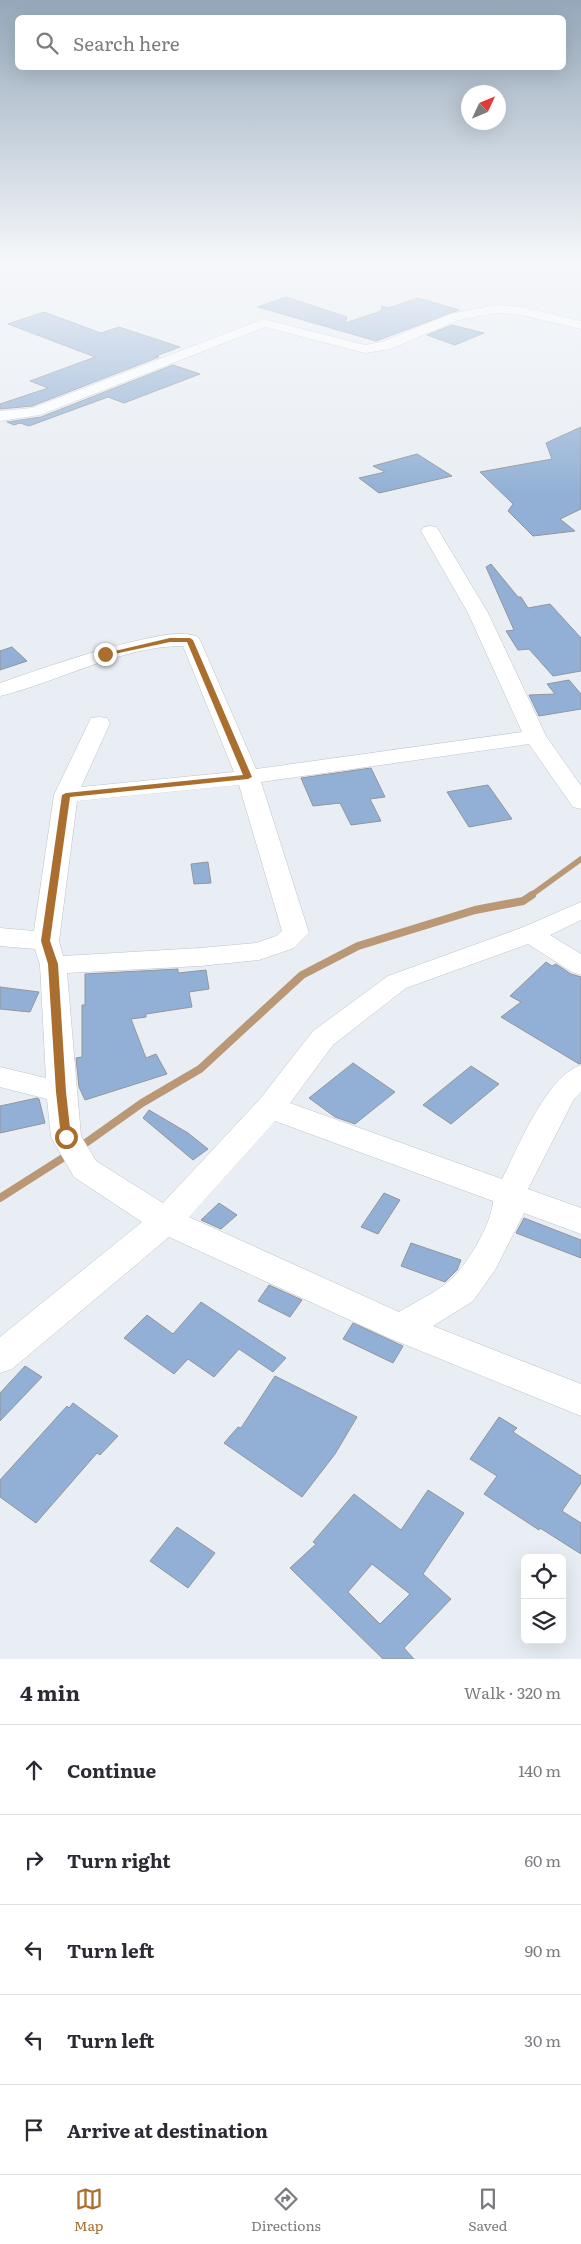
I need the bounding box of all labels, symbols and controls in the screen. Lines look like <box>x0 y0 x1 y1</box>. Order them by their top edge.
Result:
search box <box>15 15 566 70</box>
icon: search <box>33 29 61 57</box>
text: Search here <box>73 29 180 57</box>
north arrow <box>461 85 506 130</box>
route end <box>94 643 117 666</box>
route start <box>55 1126 78 1149</box>
map controls <box>521 1554 566 1644</box>
button: locate <box>521 1554 566 1599</box>
button: layers <box>521 1599 566 1644</box>
text: 4 min <box>20 1676 80 1707</box>
text: Walk · 320 m <box>464 1680 561 1704</box>
icon: ahead <box>20 1756 48 1784</box>
text: Continue <box>67 1756 156 1784</box>
text: 140 m <box>518 1758 561 1782</box>
icon: right <box>20 1846 48 1874</box>
text: Turn right <box>67 1846 171 1874</box>
text: 60 m <box>524 1848 561 1872</box>
icon: left <box>20 1936 48 1964</box>
text: Turn left <box>67 1936 154 1964</box>
text: 90 m <box>525 1938 561 1962</box>
icon: left <box>20 2026 48 2054</box>
text: Turn left <box>67 2026 154 2054</box>
text: 30 m <box>524 2028 561 2052</box>
icon: arrive <box>20 2116 48 2144</box>
text: Arrive at destination <box>67 2116 268 2144</box>
tab: Map <box>74 2185 104 2235</box>
tab: Directions <box>251 2185 321 2235</box>
tab: Saved <box>468 2185 507 2235</box>

